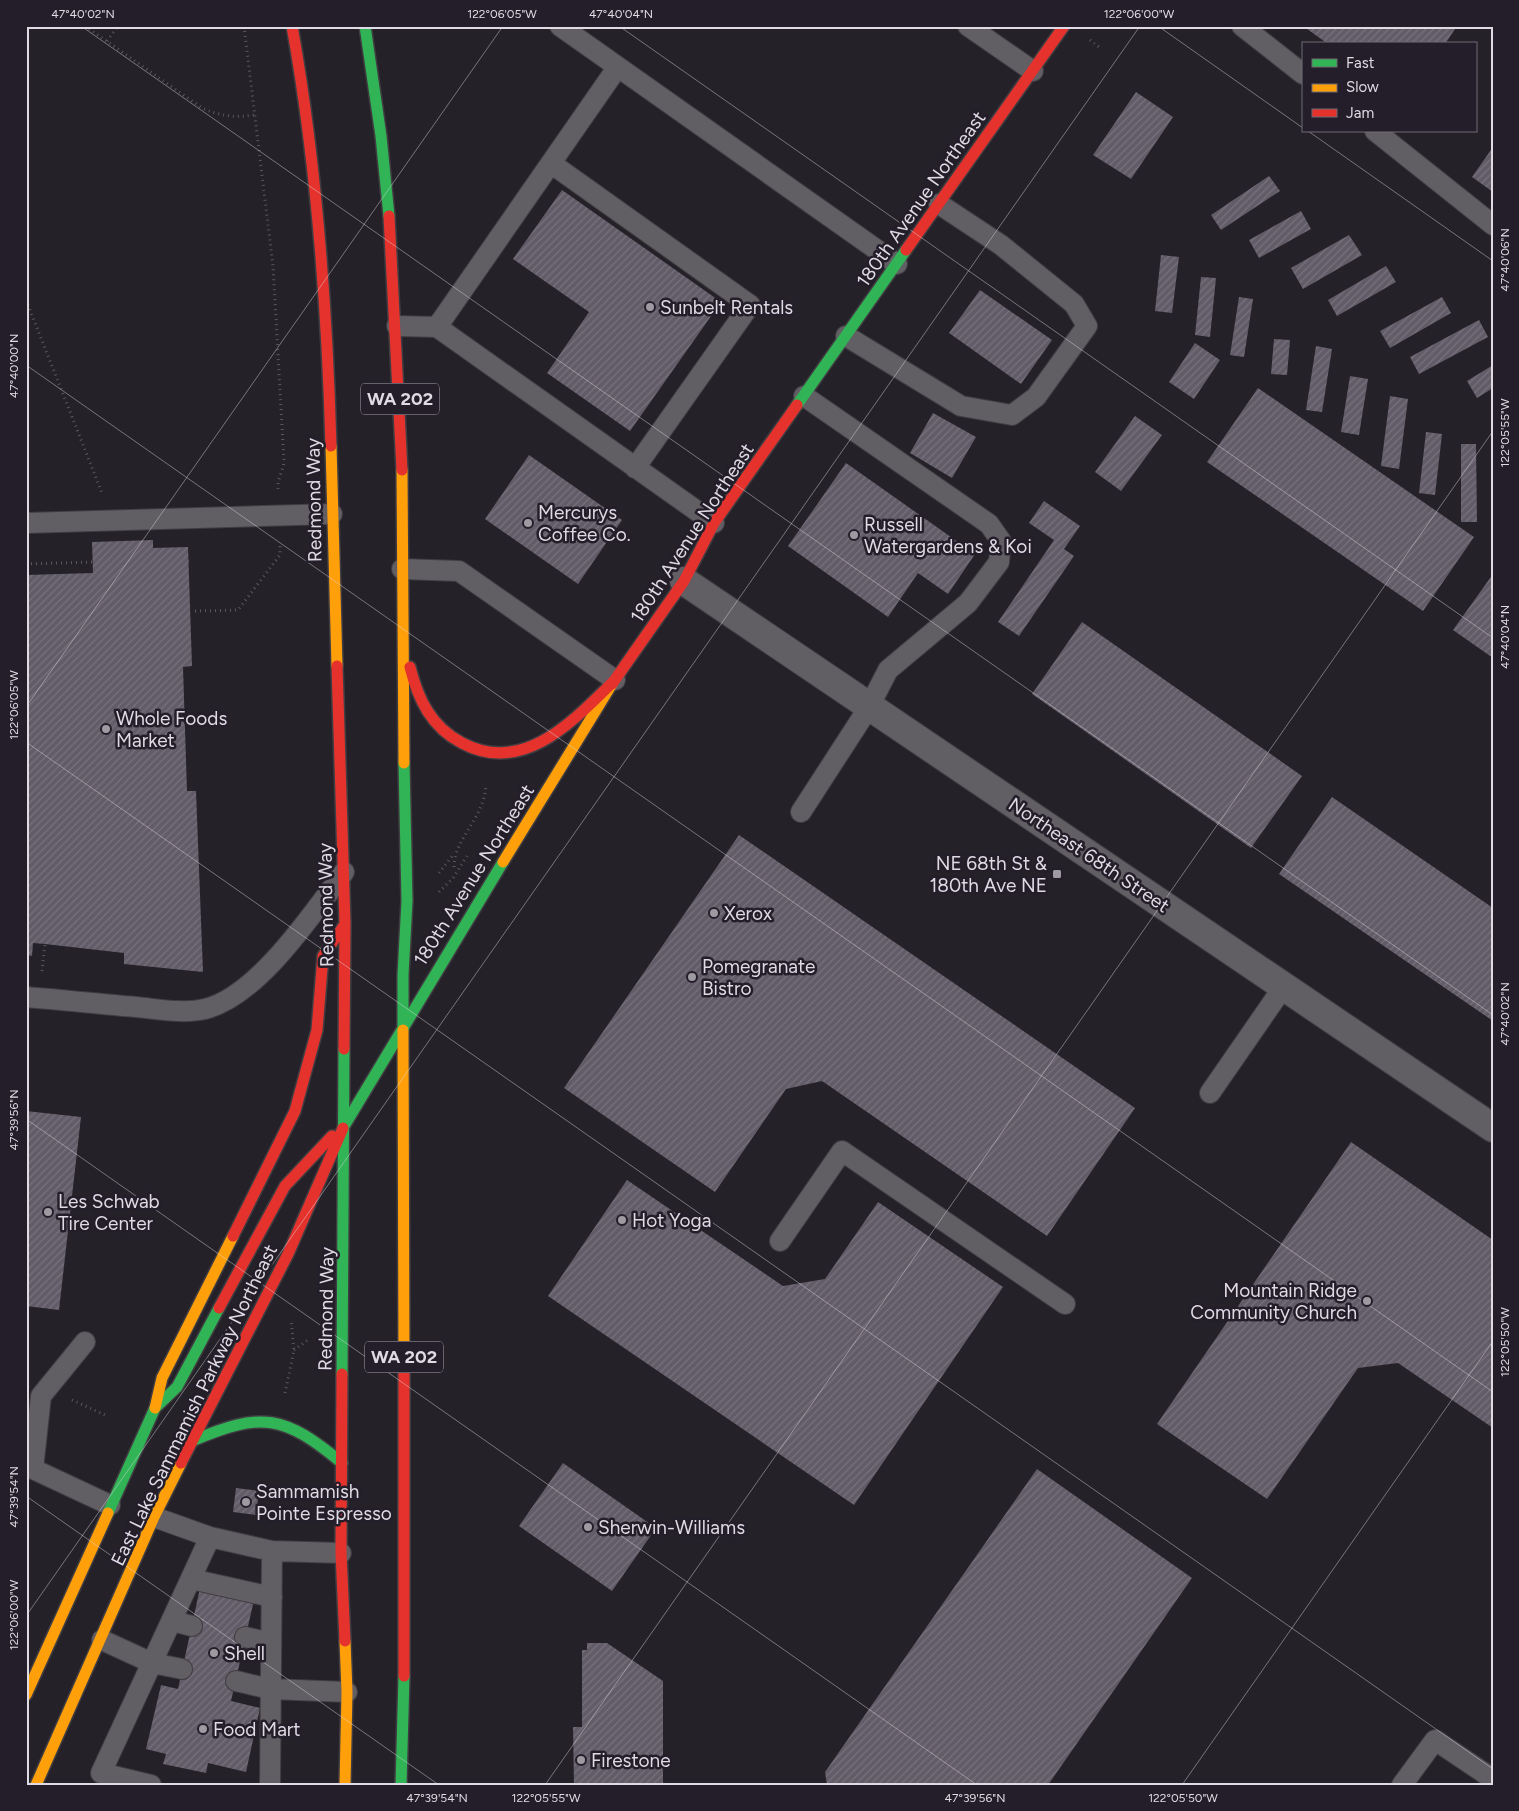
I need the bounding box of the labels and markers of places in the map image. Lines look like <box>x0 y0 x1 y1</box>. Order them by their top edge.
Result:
place label: Sunbelt Rentals <box>660 296 793 319</box>
marker: Sunbelt Rentals <box>644 301 656 313</box>
place label: Mercurys Coffee Co. <box>538 501 631 546</box>
place label: Russell Watergardens & Koi <box>864 513 1032 558</box>
marker: Mercurys Coffee Co. <box>522 517 534 529</box>
marker: Russell Watergardens & Koi <box>848 529 860 541</box>
place label: Whole Foods Market <box>116 707 227 752</box>
marker: Whole Foods Market <box>100 723 112 735</box>
place label: NE 68th St & 180th Ave NE <box>930 852 1048 897</box>
marker: NE 68th St & 180th Ave NE <box>1051 868 1063 880</box>
place label: Xerox <box>724 902 772 925</box>
marker: Xerox <box>708 907 720 919</box>
place label: Pomegranate Bistro <box>702 955 815 1000</box>
marker: Pomegranate Bistro <box>686 971 698 983</box>
place label: Les Schwab Tire Center <box>58 1190 160 1235</box>
marker: Les Schwab Tire Center <box>42 1206 54 1218</box>
place label: Hot Yoga <box>632 1209 711 1232</box>
marker: Hot Yoga <box>616 1214 628 1226</box>
place label: Mountain Ridge Community Church <box>1190 1279 1357 1324</box>
marker: Mountain Ridge Community Church <box>1361 1295 1373 1307</box>
place label: Sammamish Pointe Espresso <box>256 1480 392 1525</box>
marker: Sammamish Pointe Espresso <box>240 1496 252 1508</box>
place label: Sherwin-Williams <box>598 1516 745 1539</box>
marker: Sherwin-Williams <box>582 1521 594 1533</box>
place label: Shell <box>224 1642 265 1665</box>
marker: Shell <box>208 1647 220 1659</box>
place label: Food Mart <box>213 1718 300 1741</box>
marker: Food Mart <box>197 1723 209 1735</box>
place label: Firestone <box>591 1749 671 1772</box>
marker: Firestone <box>575 1754 587 1766</box>

